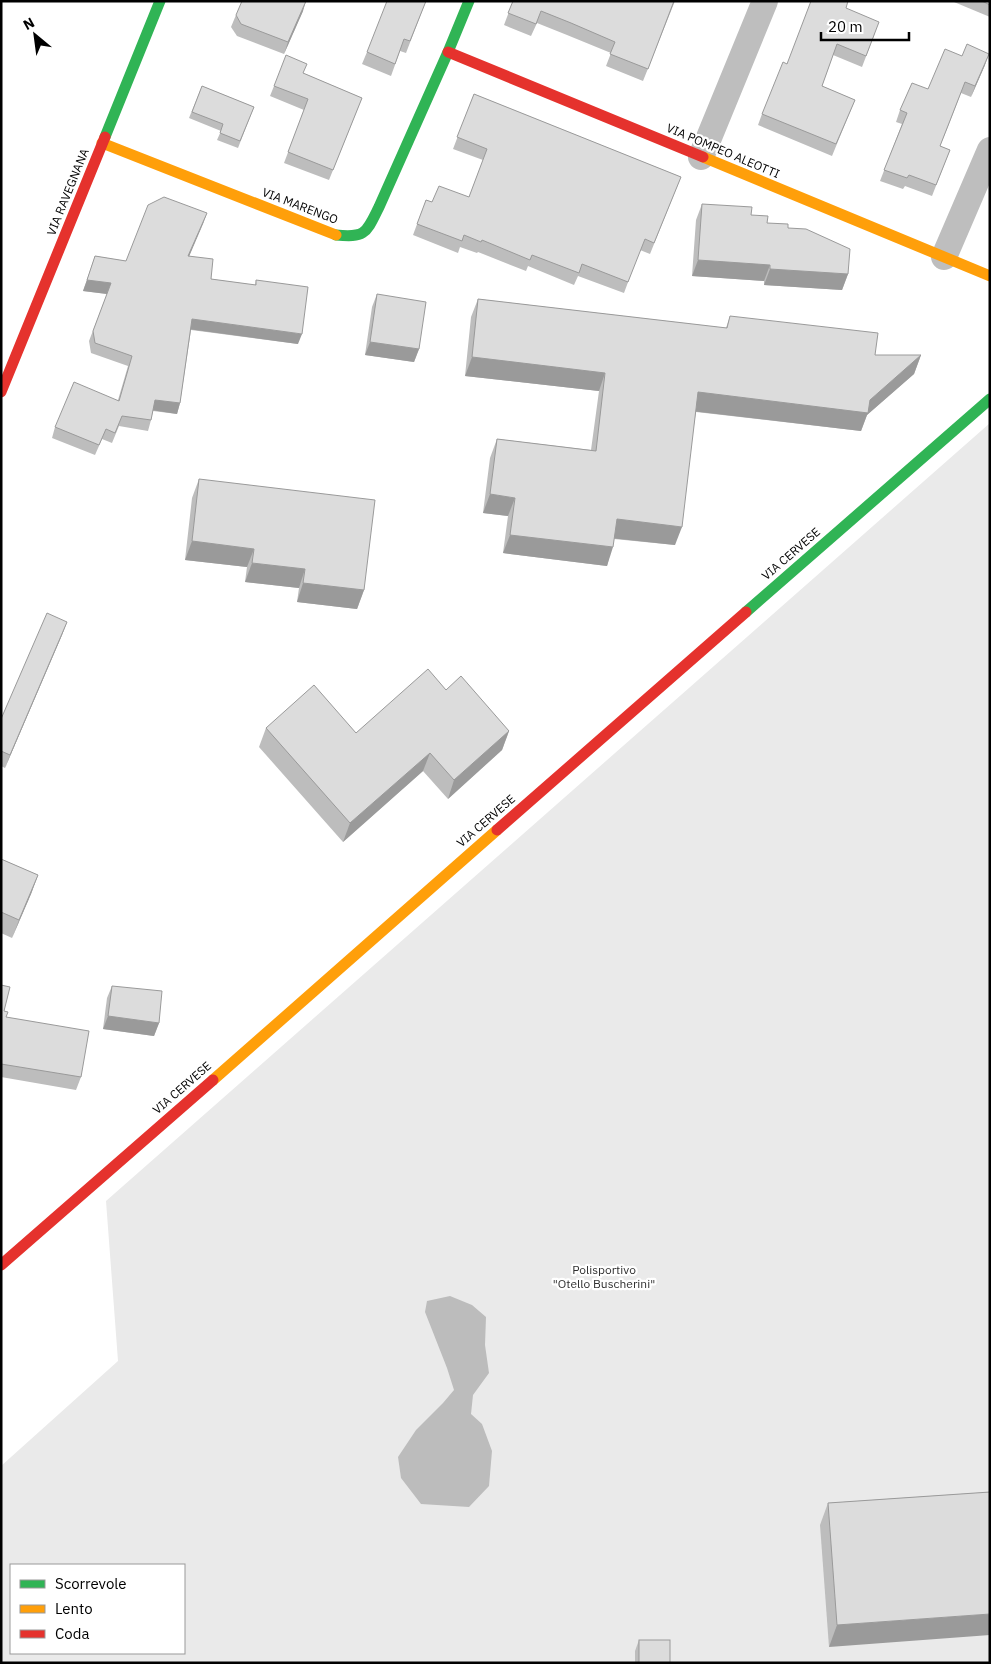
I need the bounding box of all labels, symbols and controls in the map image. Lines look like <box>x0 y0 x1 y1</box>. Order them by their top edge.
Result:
north arrow <box>10 10 60 60</box>
scale bar <box>821 10 908 42</box>
text: N <box>20 13 37 34</box>
text: 20 m <box>828 17 863 36</box>
street label: VIA POMPEO ALEOTTI <box>664 120 782 181</box>
street label: VIA RAVEGNANA <box>43 146 92 238</box>
street label: VIA MARENGO <box>260 184 340 227</box>
street label: VIA CERVESE <box>758 524 823 583</box>
street label: VIA CERVESE <box>453 791 518 850</box>
street label: VIA CERVESE <box>149 1058 214 1117</box>
park label: Polisportivo "Otello Buscherini" <box>553 1262 655 1291</box>
legend <box>10 1564 185 1654</box>
text: Scorrevole <box>55 1574 127 1593</box>
text: Lento <box>55 1599 93 1618</box>
text: Coda <box>55 1624 89 1643</box>

